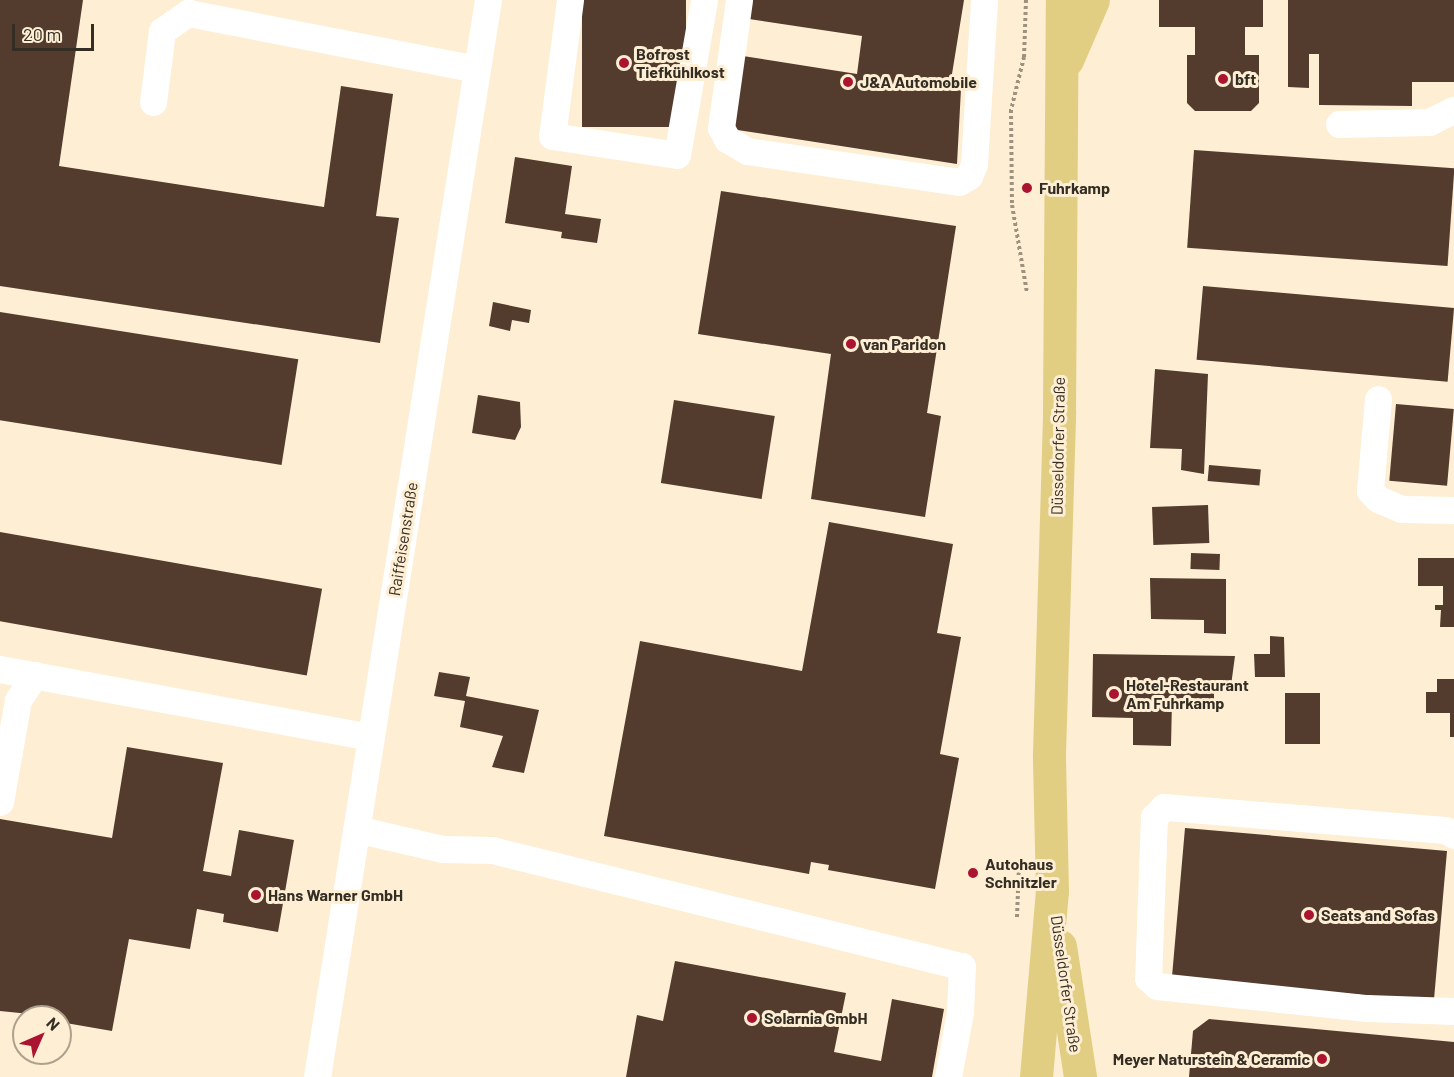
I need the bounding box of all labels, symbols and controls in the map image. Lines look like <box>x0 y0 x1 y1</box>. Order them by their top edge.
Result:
scale bar <box>15 12 98 50</box>
text: 20 m <box>23 23 61 45</box>
place label: Bofrost Tiefkühlkost <box>636 44 725 82</box>
marker: Bofrost Tiefkühlkost <box>617 56 631 70</box>
place label: bft <box>1235 69 1256 89</box>
place label: J&A Automobile <box>860 72 977 92</box>
marker: bft <box>1216 72 1230 86</box>
marker: J&A Automobile <box>841 75 855 89</box>
place label: Fuhrkamp <box>1039 178 1110 198</box>
marker: Fuhrkamp <box>1020 181 1034 195</box>
place label: van Paridon <box>863 334 946 354</box>
marker: van Paridon <box>844 337 858 351</box>
street label: Düsseldorfer Straße <box>1047 377 1069 515</box>
street label: Raiffeisenstraße <box>385 481 421 597</box>
place label: Hotel-Restaurant Am Fuhrkamp <box>1126 675 1249 713</box>
marker: Hotel-Restaurant Am Fuhrkamp <box>1107 687 1121 701</box>
place label: Autohaus Schnitzler <box>985 854 1057 892</box>
marker: Autohaus Schnitzler <box>966 866 980 880</box>
place label: Hans Warner GmbH <box>268 885 403 905</box>
marker: Hans Warner GmbH <box>249 888 263 902</box>
place label: Seats and Sofas <box>1321 905 1435 925</box>
marker: Seats and Sofas <box>1302 908 1316 922</box>
street label: Düsseldorfer Straße <box>1047 914 1085 1054</box>
north arrow <box>12 1005 72 1065</box>
place label: Solarnia GmbH <box>764 1008 868 1028</box>
marker: Solarnia GmbH <box>745 1011 759 1025</box>
text: N <box>43 1013 64 1034</box>
place label: Meyer Naturstein & Ceramic <box>1113 1049 1310 1069</box>
marker: Meyer Naturstein & Ceramic <box>1315 1052 1329 1066</box>

